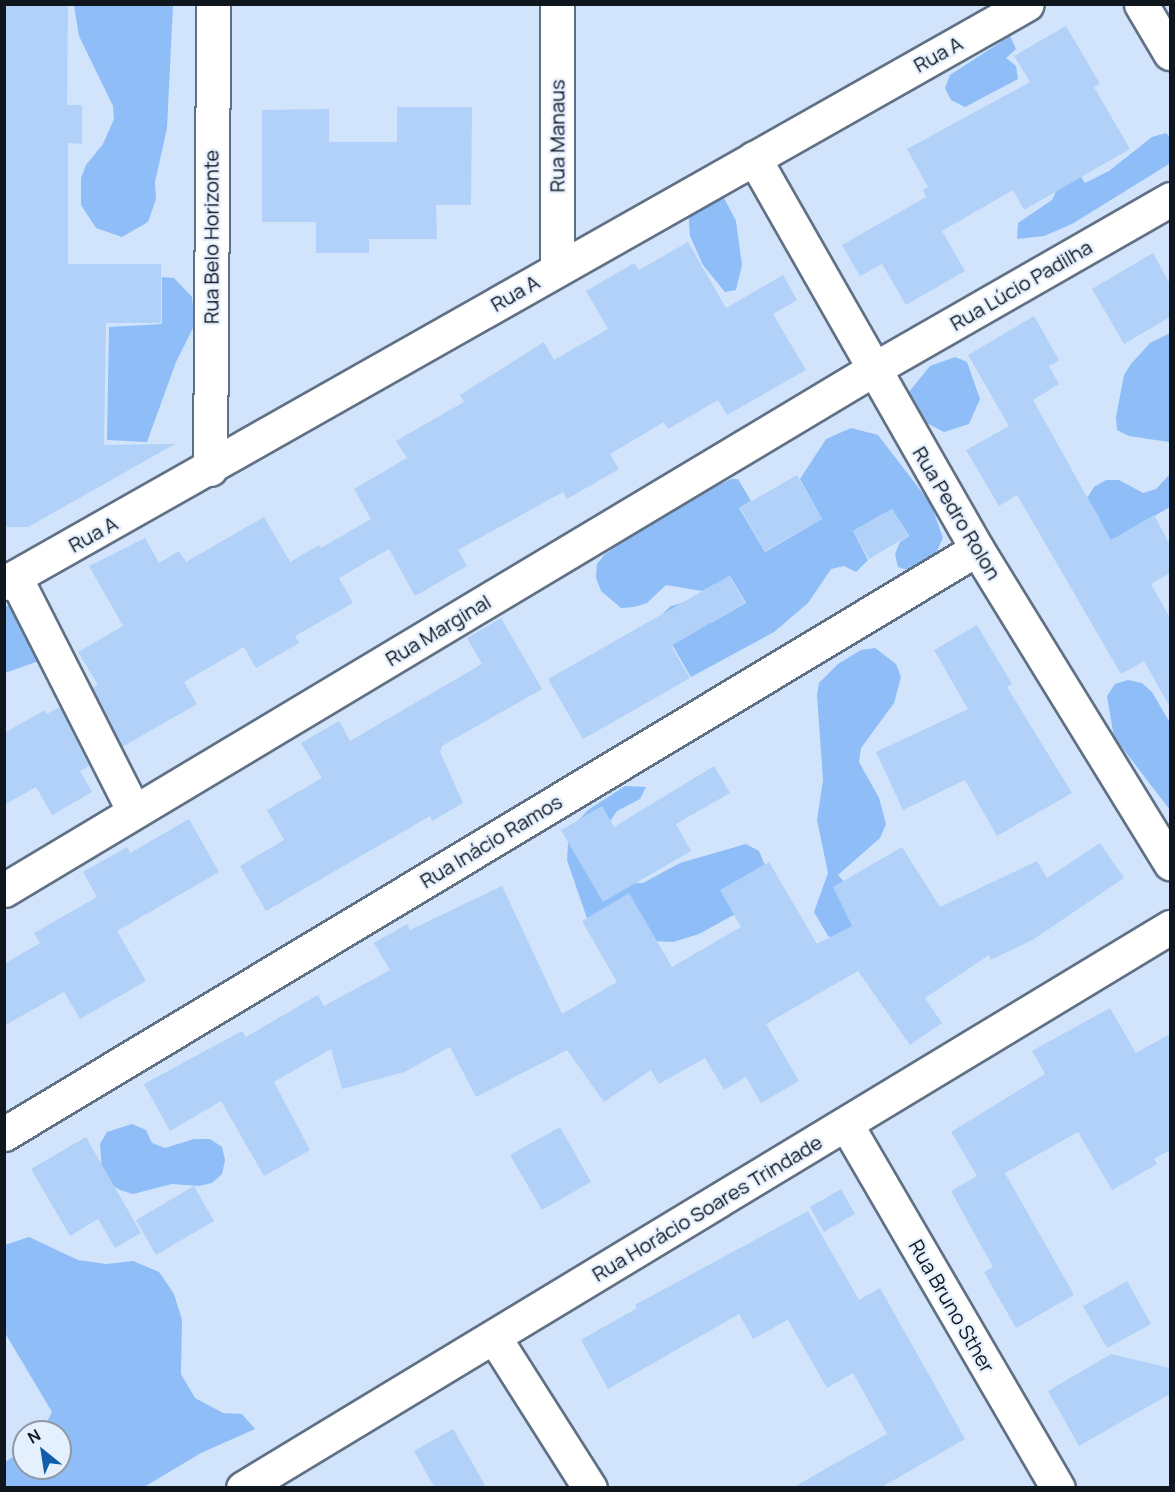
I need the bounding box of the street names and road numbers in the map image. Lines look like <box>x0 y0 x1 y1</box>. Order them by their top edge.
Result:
street label: Rua A <box>909 31 967 77</box>
street label: Rua Manaus <box>545 80 569 192</box>
street label: Rua Belo Horizonte <box>199 150 223 324</box>
street label: Rua Lúcio Padilha <box>946 235 1096 335</box>
street label: Rua A <box>486 270 544 316</box>
street label: Rua Pedro Rolon <box>908 442 1006 584</box>
street label: Rua A <box>64 511 122 557</box>
street label: Rua Marginal <box>381 589 495 671</box>
street label: Rua Inácio Ramos <box>416 789 566 893</box>
street label: Rua Horácio Soares Trindade <box>588 1130 826 1286</box>
street label: Rua Bruno Sther <box>904 1235 1000 1377</box>

